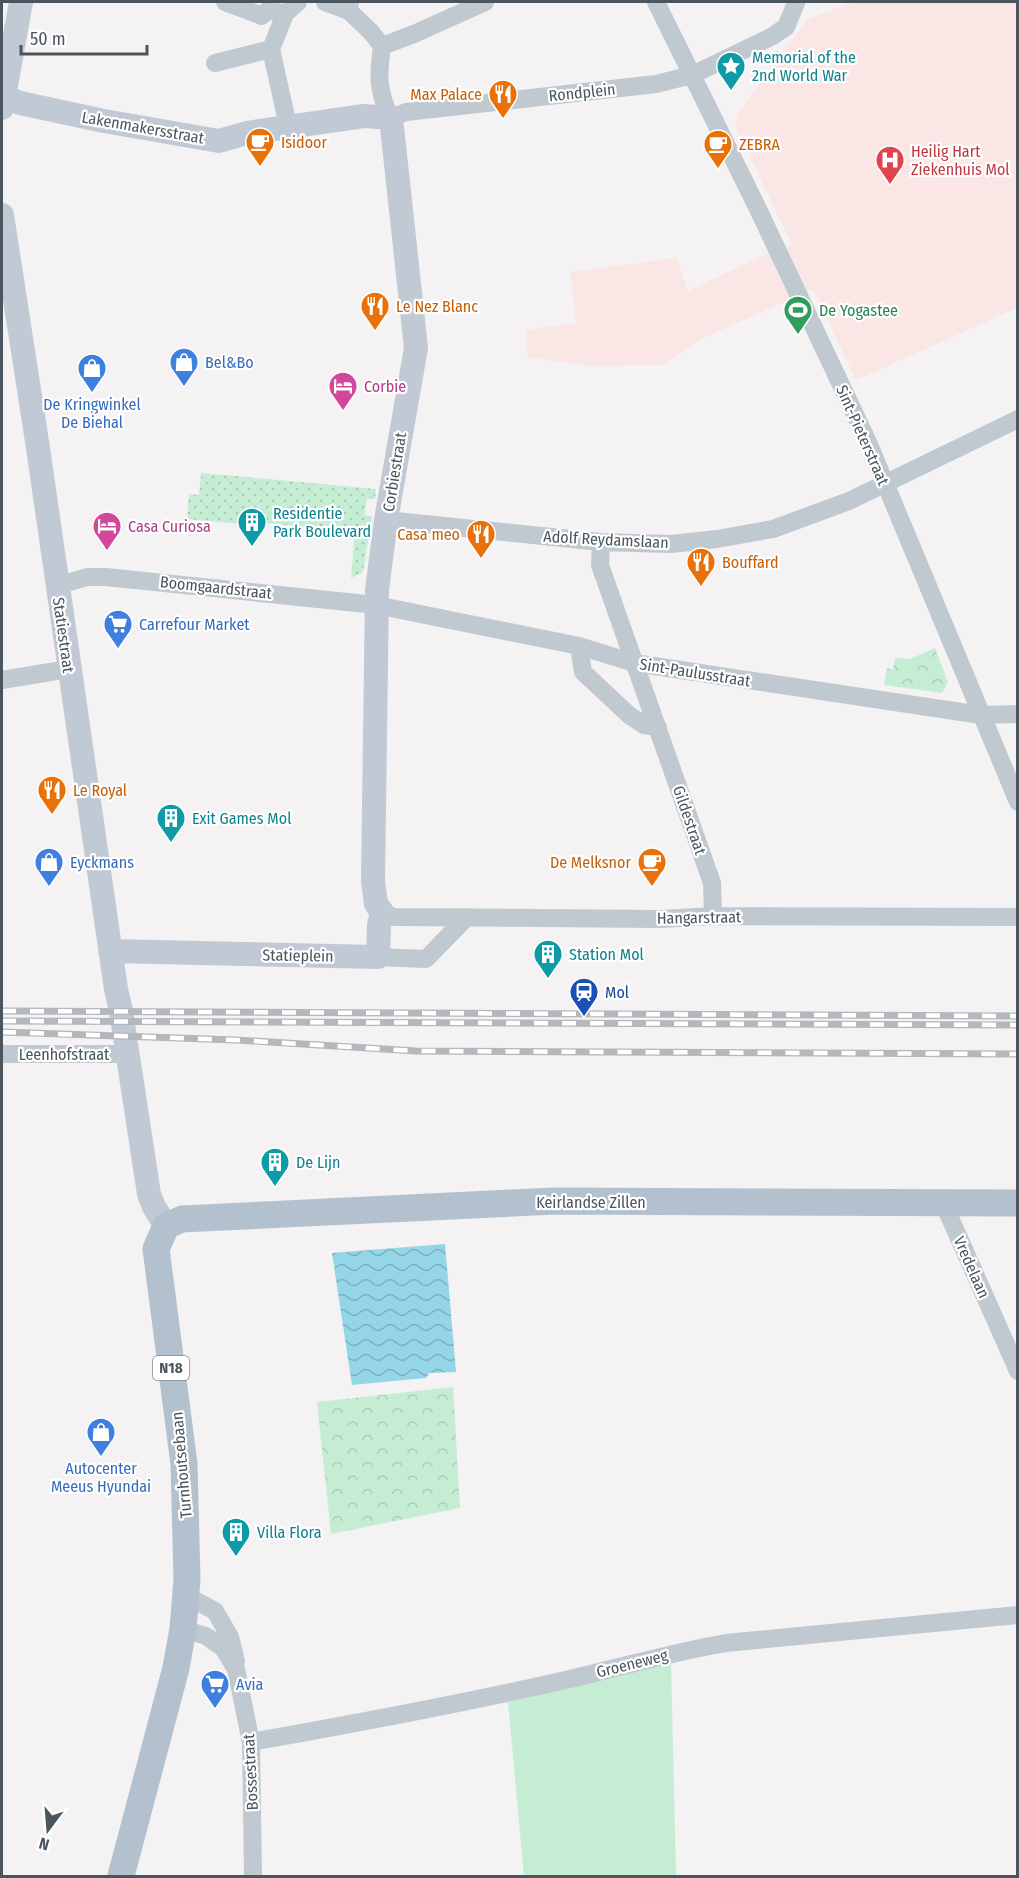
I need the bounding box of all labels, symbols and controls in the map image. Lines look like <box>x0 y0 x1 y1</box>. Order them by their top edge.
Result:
scale bar <box>21 18 147 56</box>
text: 50 m <box>30 28 66 50</box>
place label: Memorial of the 2nd World War <box>752 48 856 85</box>
place icon: Memorial of the 2nd World War <box>715 50 747 92</box>
restaurant icon: Max Palace <box>487 78 519 120</box>
street label: Rondplein <box>548 80 616 105</box>
place label: Max Palace <box>410 85 482 104</box>
street label: Lakenmakersstraat <box>80 107 206 148</box>
cafe icon: Isidoor <box>244 126 276 168</box>
cafe icon: ZEBRA <box>702 128 734 170</box>
place label: Isidoor <box>281 133 327 152</box>
place label: ZEBRA <box>739 135 781 154</box>
place label: Heilig Hart Ziekenhuis Mol <box>911 142 1010 179</box>
hospital icon: Heilig Hart Ziekenhuis Mol <box>874 144 906 186</box>
restaurant icon: Le Nez Blanc <box>359 290 391 332</box>
sports icon: De Yogastee <box>782 294 814 336</box>
place label: Le Nez Blanc <box>396 297 478 316</box>
place label: De Yogastee <box>819 301 898 320</box>
shop icon: Bel&Bo <box>168 346 200 388</box>
shop icon: De Kringwinkel De Biehal <box>76 352 108 394</box>
place label: Bel&Bo <box>205 353 254 372</box>
hotel icon: Corbie <box>327 370 359 412</box>
place label: Corbie <box>364 377 406 396</box>
street label: Sint-Pieterstraat <box>832 382 893 489</box>
place label: De Kringwinkel De Biehal <box>43 395 141 432</box>
street label: Corbiestraat <box>379 430 410 513</box>
place label: Residentie Park Boulevard <box>273 504 371 541</box>
building icon: Residentie Park Boulevard <box>236 506 268 548</box>
hotel icon: Casa Curiosa <box>91 510 123 552</box>
place label: Casa Curiosa <box>128 517 211 536</box>
restaurant icon: Casa meo <box>465 518 497 560</box>
place label: Casa meo <box>397 525 460 544</box>
street label: Adolf Reydamslaan <box>543 527 669 552</box>
restaurant icon: Bouffard <box>685 546 717 588</box>
place label: Bouffard <box>722 553 779 572</box>
street label: Boomgaardstraat <box>159 572 274 603</box>
street label: Statiestraat <box>49 596 78 675</box>
supermarket icon: Carrefour Market <box>102 608 134 650</box>
place label: Carrefour Market <box>139 615 250 634</box>
street label: Sint-Paulusstraat <box>638 654 752 691</box>
restaurant icon: Le Royal <box>36 774 68 816</box>
place label: Le Royal <box>73 781 127 800</box>
street label: Gildestraat <box>669 783 710 858</box>
building icon: Exit Games Mol <box>155 802 187 844</box>
place label: Exit Games Mol <box>192 809 291 828</box>
shop icon: Eyckmans <box>33 846 65 888</box>
cafe icon: De Melksnor <box>636 846 668 888</box>
place label: Eyckmans <box>70 853 134 872</box>
place label: De Melksnor <box>550 853 631 872</box>
street label: Hangarstraat <box>657 907 742 928</box>
building icon: Station Mol <box>532 938 564 980</box>
street label: Statieplein <box>262 945 334 966</box>
place label: Station Mol <box>569 945 644 964</box>
station icon: Mol <box>568 976 600 1018</box>
place label: Mol <box>605 983 629 1002</box>
street label: Leenhofstraat <box>19 1045 110 1064</box>
building icon: De Lijn <box>259 1146 291 1188</box>
place label: De Lijn <box>296 1153 341 1172</box>
street label: Keirlandse Zillen <box>536 1193 646 1212</box>
street label: Vredelaan <box>950 1233 994 1301</box>
road number: N18 <box>153 1356 189 1380</box>
street label: Turnhoutsebaan <box>167 1411 196 1519</box>
shop icon: Autocenter Meeus Hyundai <box>85 1416 117 1458</box>
place label: Autocenter Meeus Hyundai <box>51 1459 151 1496</box>
building icon: Villa Flora <box>220 1516 252 1558</box>
place label: Villa Flora <box>257 1523 322 1542</box>
street label: Groeneweg <box>594 1645 670 1682</box>
supermarket icon: Avia <box>199 1668 231 1710</box>
place label: Avia <box>236 1675 264 1694</box>
street label: Bossestraat <box>239 1732 262 1811</box>
north arrow <box>18 1800 78 1860</box>
text: N <box>37 1833 51 1854</box>

